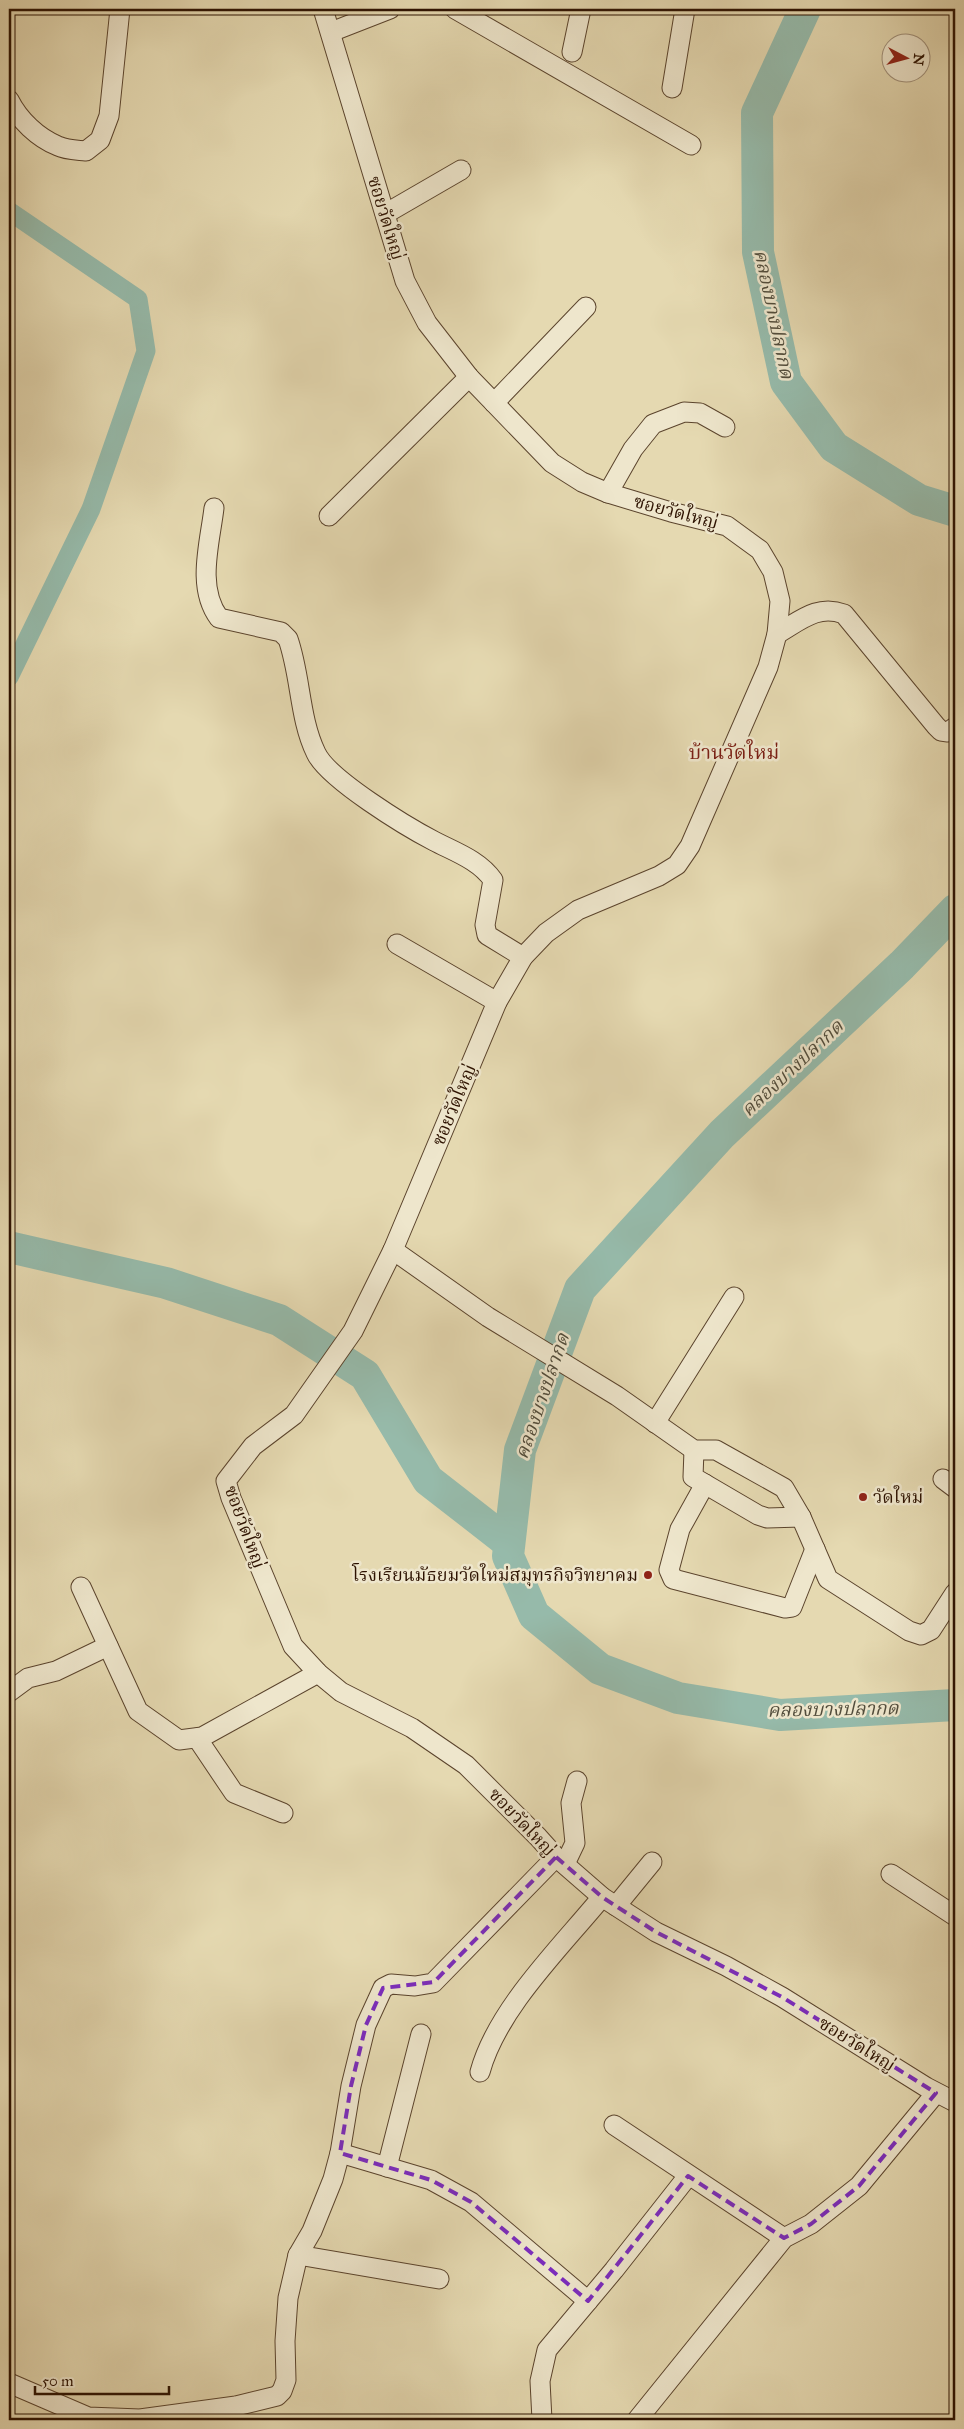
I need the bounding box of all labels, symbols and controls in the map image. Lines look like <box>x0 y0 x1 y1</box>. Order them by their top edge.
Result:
north arrow <box>882 32 932 82</box>
text: N <box>909 53 928 66</box>
street label: ซอยวัดใหญ่ <box>363 173 410 263</box>
water label: คลองบางปลากด <box>749 247 799 381</box>
street label: ซอยวัดใหญ่ <box>631 489 721 534</box>
district label: บ้านวัดใหม่ <box>689 739 779 764</box>
water label: คลองบางปลากด <box>736 1014 848 1121</box>
street label: ซอยวัดใหญ่ <box>426 1061 481 1149</box>
water label: คลองบางปลากด <box>510 1329 575 1462</box>
street label: ซอยวัดใหญ่ <box>220 1482 271 1571</box>
place label: วัดใหม่ <box>873 1485 923 1508</box>
marker: วัดใหม่ <box>857 1491 869 1503</box>
place label: โรงเรียนมัธยมวัดใหม่สมุทรกิจวิทยาคม <box>351 1562 638 1587</box>
marker: โรงเรียนมัธยมวัดใหม่สมุทรกิจวิทยาคม <box>642 1569 654 1581</box>
water label: คลองบางปลากด <box>767 1696 900 1722</box>
street label: ซอยวัดใหญ่ <box>484 1783 561 1861</box>
street label: ซอยวัดใหญ่ <box>815 2011 900 2076</box>
scale bar <box>35 2364 169 2396</box>
text: 50 m <box>42 2372 74 2390</box>

